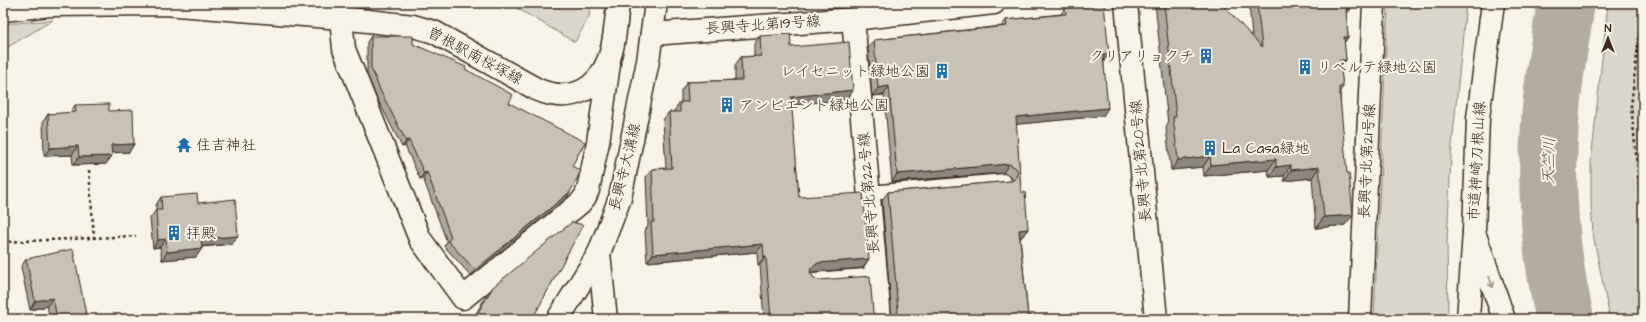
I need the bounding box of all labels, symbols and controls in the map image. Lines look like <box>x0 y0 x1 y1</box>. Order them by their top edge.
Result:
street label: 長興寺北第19号線 <box>705 10 821 40</box>
north arrow <box>1588 18 1628 58</box>
text: N <box>1605 21 1612 36</box>
street label: 曽根駅南桜塚線 <box>424 22 526 90</box>
place label: クリアリョクチ <box>1089 46 1194 67</box>
building icon: クリアリョクチ <box>1197 47 1215 65</box>
place label: リベルテ緑地公園 <box>1317 57 1437 78</box>
building icon: リベルテ緑地公園 <box>1296 58 1314 76</box>
place label: レイセニット緑地公園 <box>781 61 930 82</box>
building icon: レイセニット緑地公園 <box>933 62 951 80</box>
place label: アンビエント緑地公園 <box>739 95 889 116</box>
building icon: アンビエント緑地公園 <box>718 96 736 114</box>
street label: 長興寺北第20号線 <box>1125 99 1157 223</box>
street label: 市道神崎刀根山線 <box>1463 101 1491 221</box>
street label: 長興寺北第21号線 <box>1353 103 1381 219</box>
street label: 長興寺大溝線 <box>604 121 646 213</box>
street label: 長興寺北第22号線 <box>853 131 885 255</box>
place label: 住吉神社 <box>196 135 256 156</box>
temple icon: 住吉神社 <box>175 136 193 154</box>
water label: 天竺川 <box>1538 137 1560 185</box>
place label: La Casa緑地 <box>1222 138 1309 159</box>
building icon: La Casa緑地 <box>1201 139 1219 157</box>
place label: 拝殿 <box>186 223 216 244</box>
building icon: 拝殿 <box>165 224 183 242</box>
one-way arrow <box>1488 276 1496 288</box>

